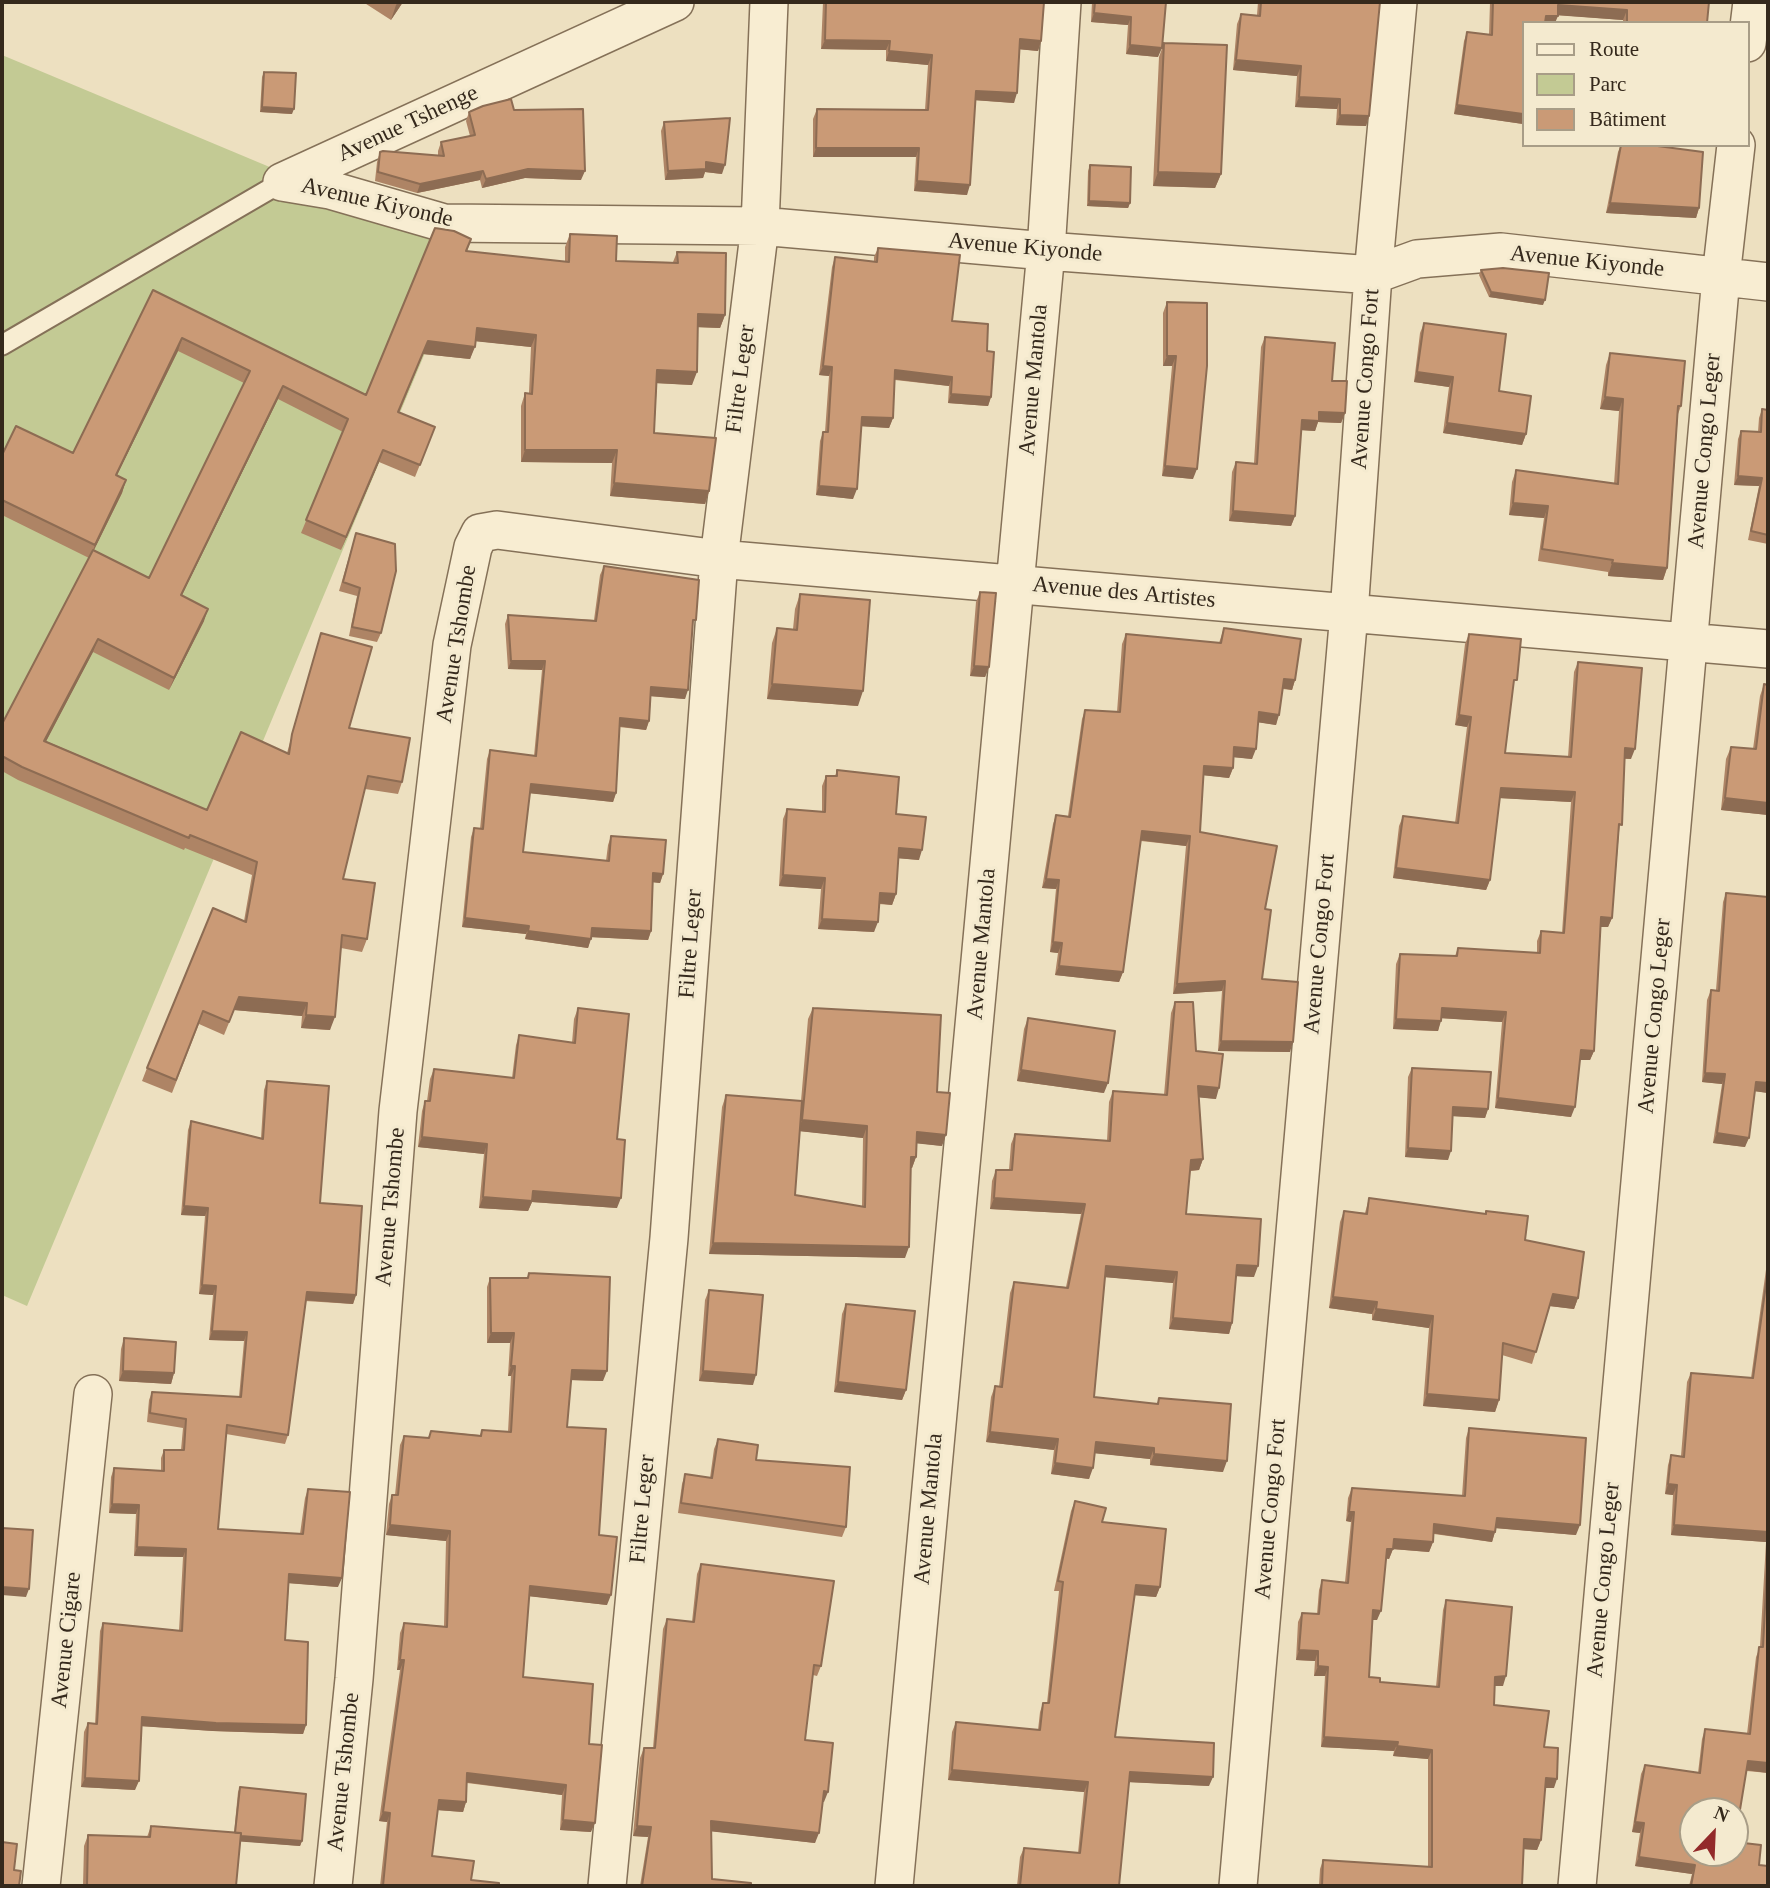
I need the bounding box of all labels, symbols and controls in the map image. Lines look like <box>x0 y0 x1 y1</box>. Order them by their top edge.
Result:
legend <box>1522 21 1749 147</box>
text: Route <box>1589 37 1639 61</box>
text: Parc <box>1589 72 1626 96</box>
street label: Avenue Tshenge <box>333 79 483 169</box>
text: Bâtiment <box>1589 107 1666 131</box>
street label: Avenue Kiyonde <box>298 172 456 234</box>
street label: Avenue Kiyonde <box>947 228 1103 268</box>
street label: Avenue Kiyonde <box>1509 240 1665 284</box>
street label: Avenue Congo Fort <box>1346 288 1386 470</box>
street label: Avenue Mantola <box>1014 303 1054 457</box>
street label: Filtre Leger <box>721 323 761 435</box>
street label: Avenue Congo Leger <box>1683 352 1727 550</box>
street label: Avenue Tshombe <box>431 563 483 725</box>
street label: Avenue des Artistes <box>1031 571 1217 615</box>
street label: Avenue Congo Fort <box>1298 853 1342 1035</box>
street label: Avenue Mantola <box>962 867 1002 1021</box>
street label: Filtre Leger <box>673 889 709 999</box>
street label: Avenue Congo Leger <box>1633 917 1677 1115</box>
street label: Avenue Tshombe <box>370 1126 412 1288</box>
street label: Avenue Congo Fort <box>1249 1418 1293 1600</box>
street label: Avenue Mantola <box>909 1432 949 1586</box>
street label: Filtre Leger <box>624 1453 662 1565</box>
street label: Avenue Congo Leger <box>1582 1481 1626 1679</box>
street label: Avenue Cigare <box>46 1570 88 1710</box>
street label: Avenue Tshombe <box>322 1691 366 1853</box>
north arrow <box>1679 1797 1749 1867</box>
text: N <box>1711 1802 1732 1826</box>

